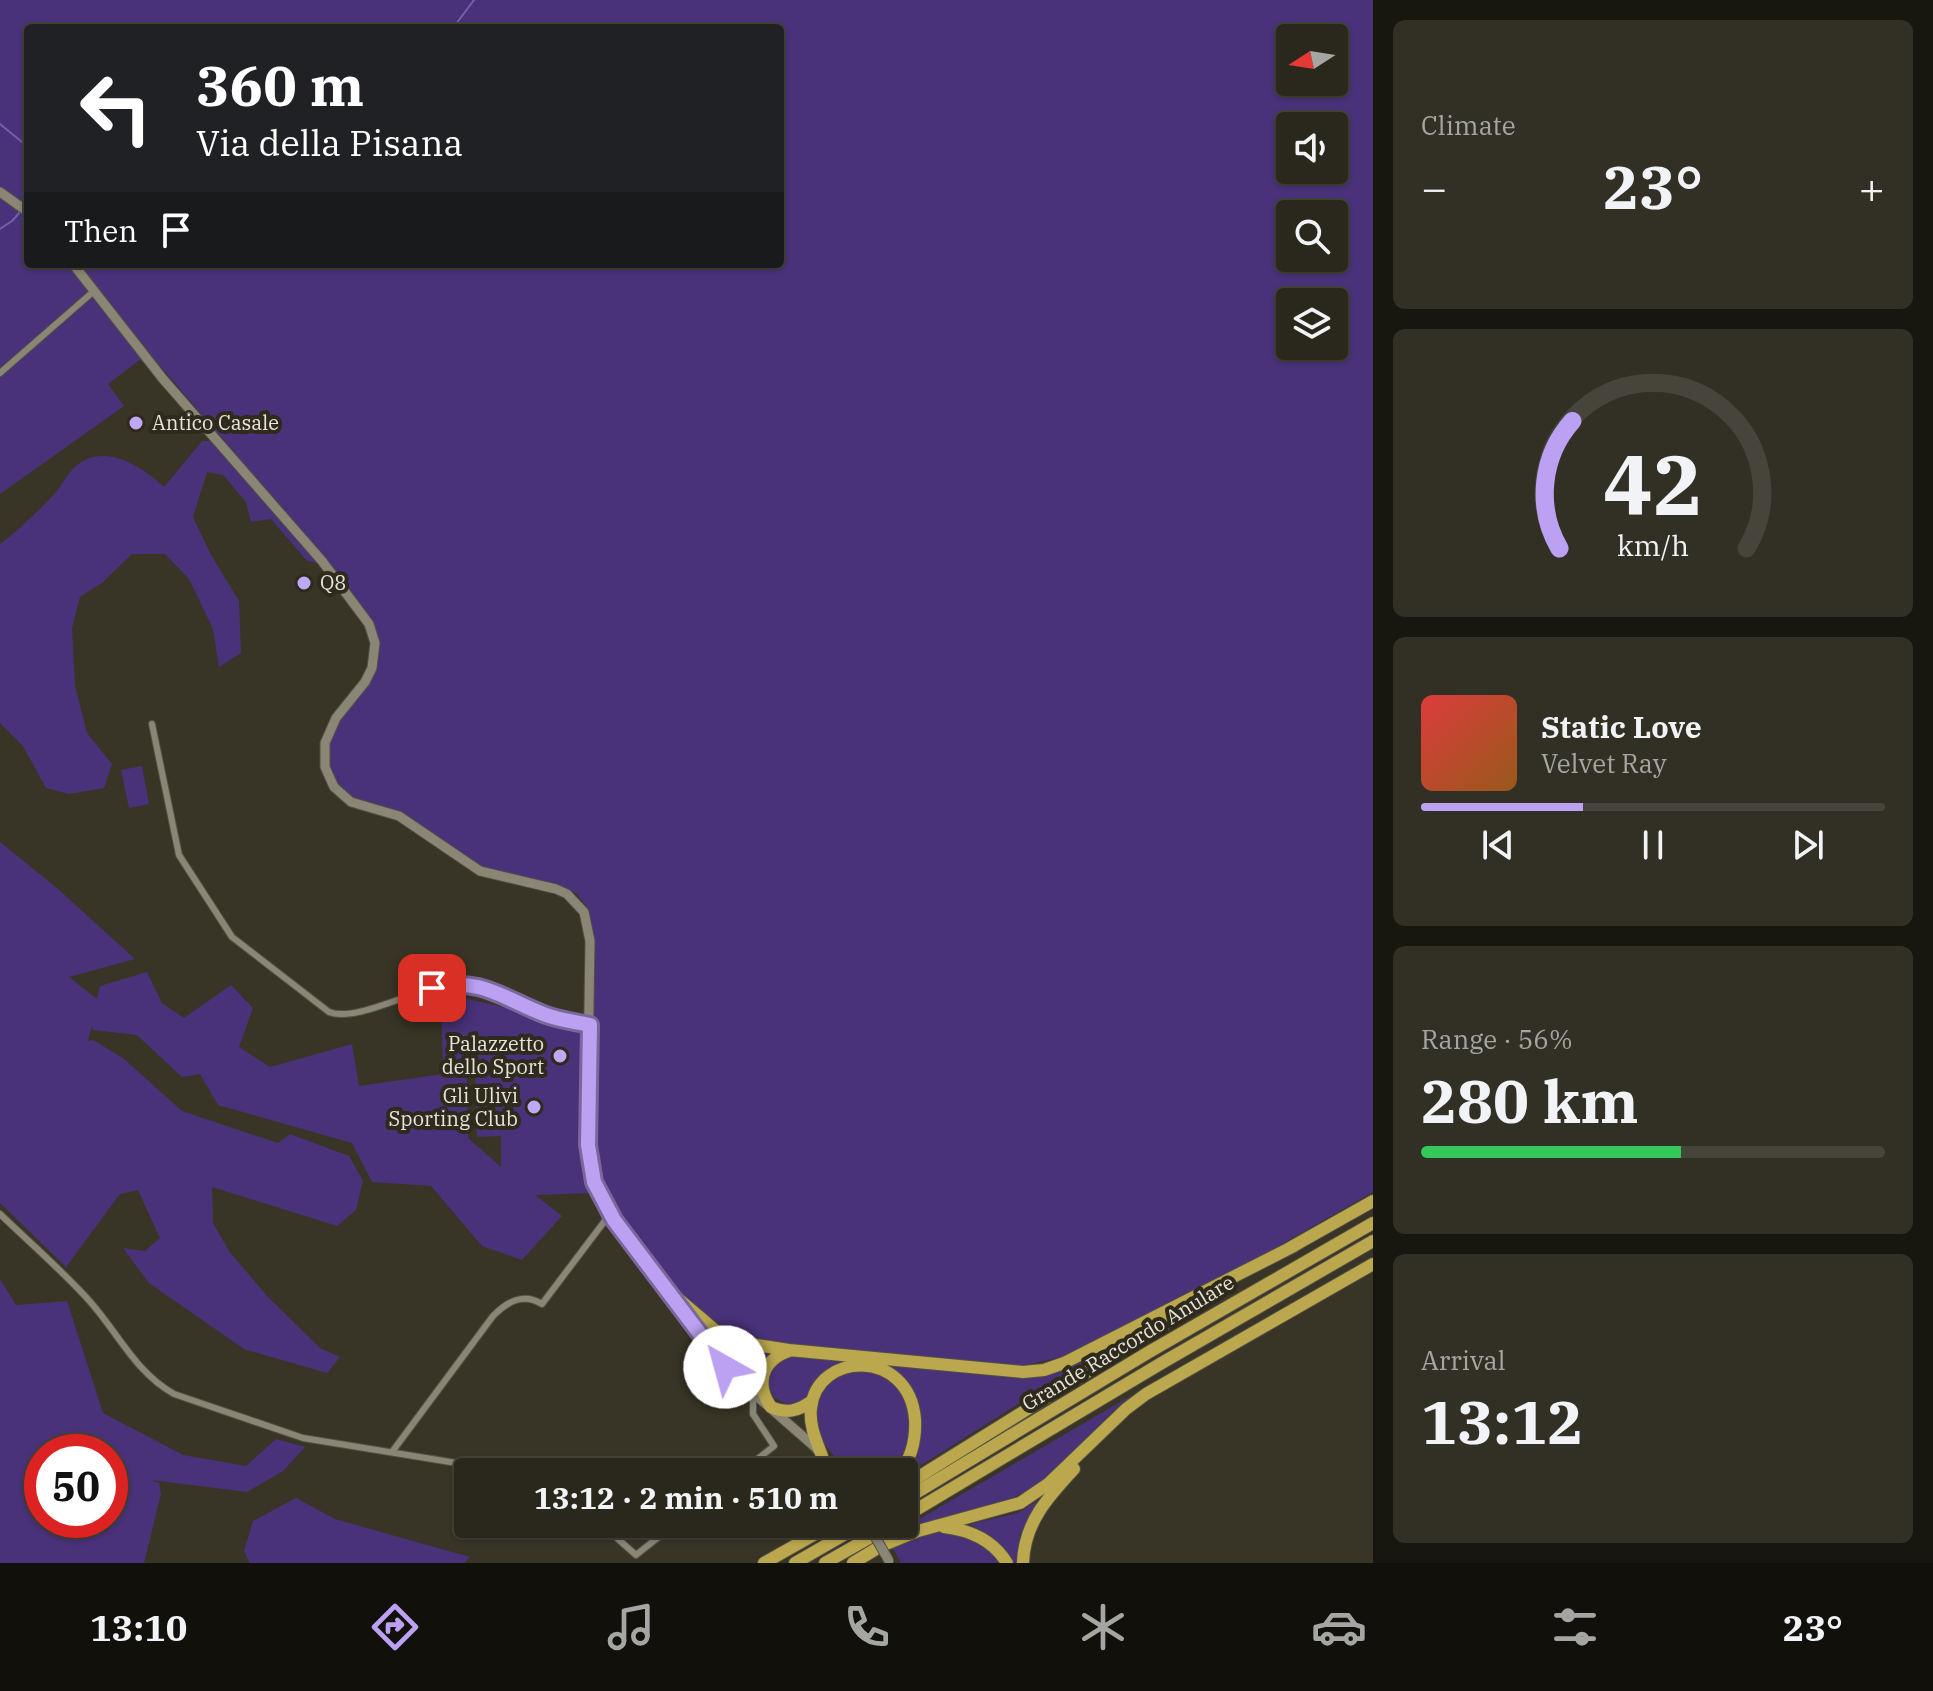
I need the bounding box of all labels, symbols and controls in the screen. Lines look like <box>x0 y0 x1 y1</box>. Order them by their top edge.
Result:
north arrow <box>1276 24 1348 96</box>
map controls <box>1276 24 1348 360</box>
text: 360 m <box>196 49 364 121</box>
icon: left <box>64 56 168 160</box>
text: Climate <box>1421 108 1516 142</box>
button: sound <box>1276 112 1348 184</box>
text: Via della Pisana <box>196 119 463 166</box>
text: 23° <box>1603 147 1703 226</box>
text: − <box>1421 159 1447 216</box>
text: + <box>1859 159 1885 216</box>
button: search <box>1276 200 1348 272</box>
icon: arrive <box>154 208 198 252</box>
text: Then <box>64 211 138 250</box>
button: layers <box>1276 288 1348 360</box>
place label: Antico Casale <box>152 409 279 436</box>
marker: Antico Casale <box>127 414 145 432</box>
text: 42 <box>1603 429 1703 537</box>
text: km/h <box>1617 527 1689 564</box>
place label: Q8 <box>320 569 346 596</box>
marker: Q8 <box>295 574 313 592</box>
text: Static Love <box>1541 707 1702 746</box>
text: Velvet Ray <box>1541 746 1667 780</box>
icon: previous <box>1476 823 1520 867</box>
icon: pause <box>1631 823 1675 867</box>
icon: next <box>1786 823 1830 867</box>
pin <box>398 954 466 1022</box>
icon: arrive <box>410 966 454 1010</box>
text: Range · 56% <box>1421 1022 1573 1056</box>
place label: Palazzetto dello Sport <box>442 1030 544 1080</box>
marker: Palazzetto dello Sport <box>551 1047 569 1065</box>
text: 280 km <box>1421 1061 1639 1140</box>
place label: Gli Ulivi Sporting Club <box>389 1082 518 1132</box>
marker: Gli Ulivi Sporting Club <box>525 1098 543 1116</box>
street label: Grande Raccordo Anulare <box>1017 1268 1239 1417</box>
position arrow <box>683 1325 767 1409</box>
text: Arrival <box>1421 1343 1506 1377</box>
text: 13:12 <box>1421 1382 1583 1461</box>
speed limit sign: 50 <box>24 1434 128 1538</box>
text: 13:12 · 2 min · 510 m <box>534 1478 838 1517</box>
icon: directions <box>367 1599 423 1655</box>
icon: music <box>603 1599 659 1655</box>
icon: phone <box>839 1599 895 1655</box>
icon: climate <box>1075 1599 1131 1655</box>
icon: car <box>1311 1599 1367 1655</box>
icon: filters <box>1547 1599 1603 1655</box>
text: 13:10 <box>90 1604 187 1651</box>
text: 23° <box>1783 1604 1843 1651</box>

